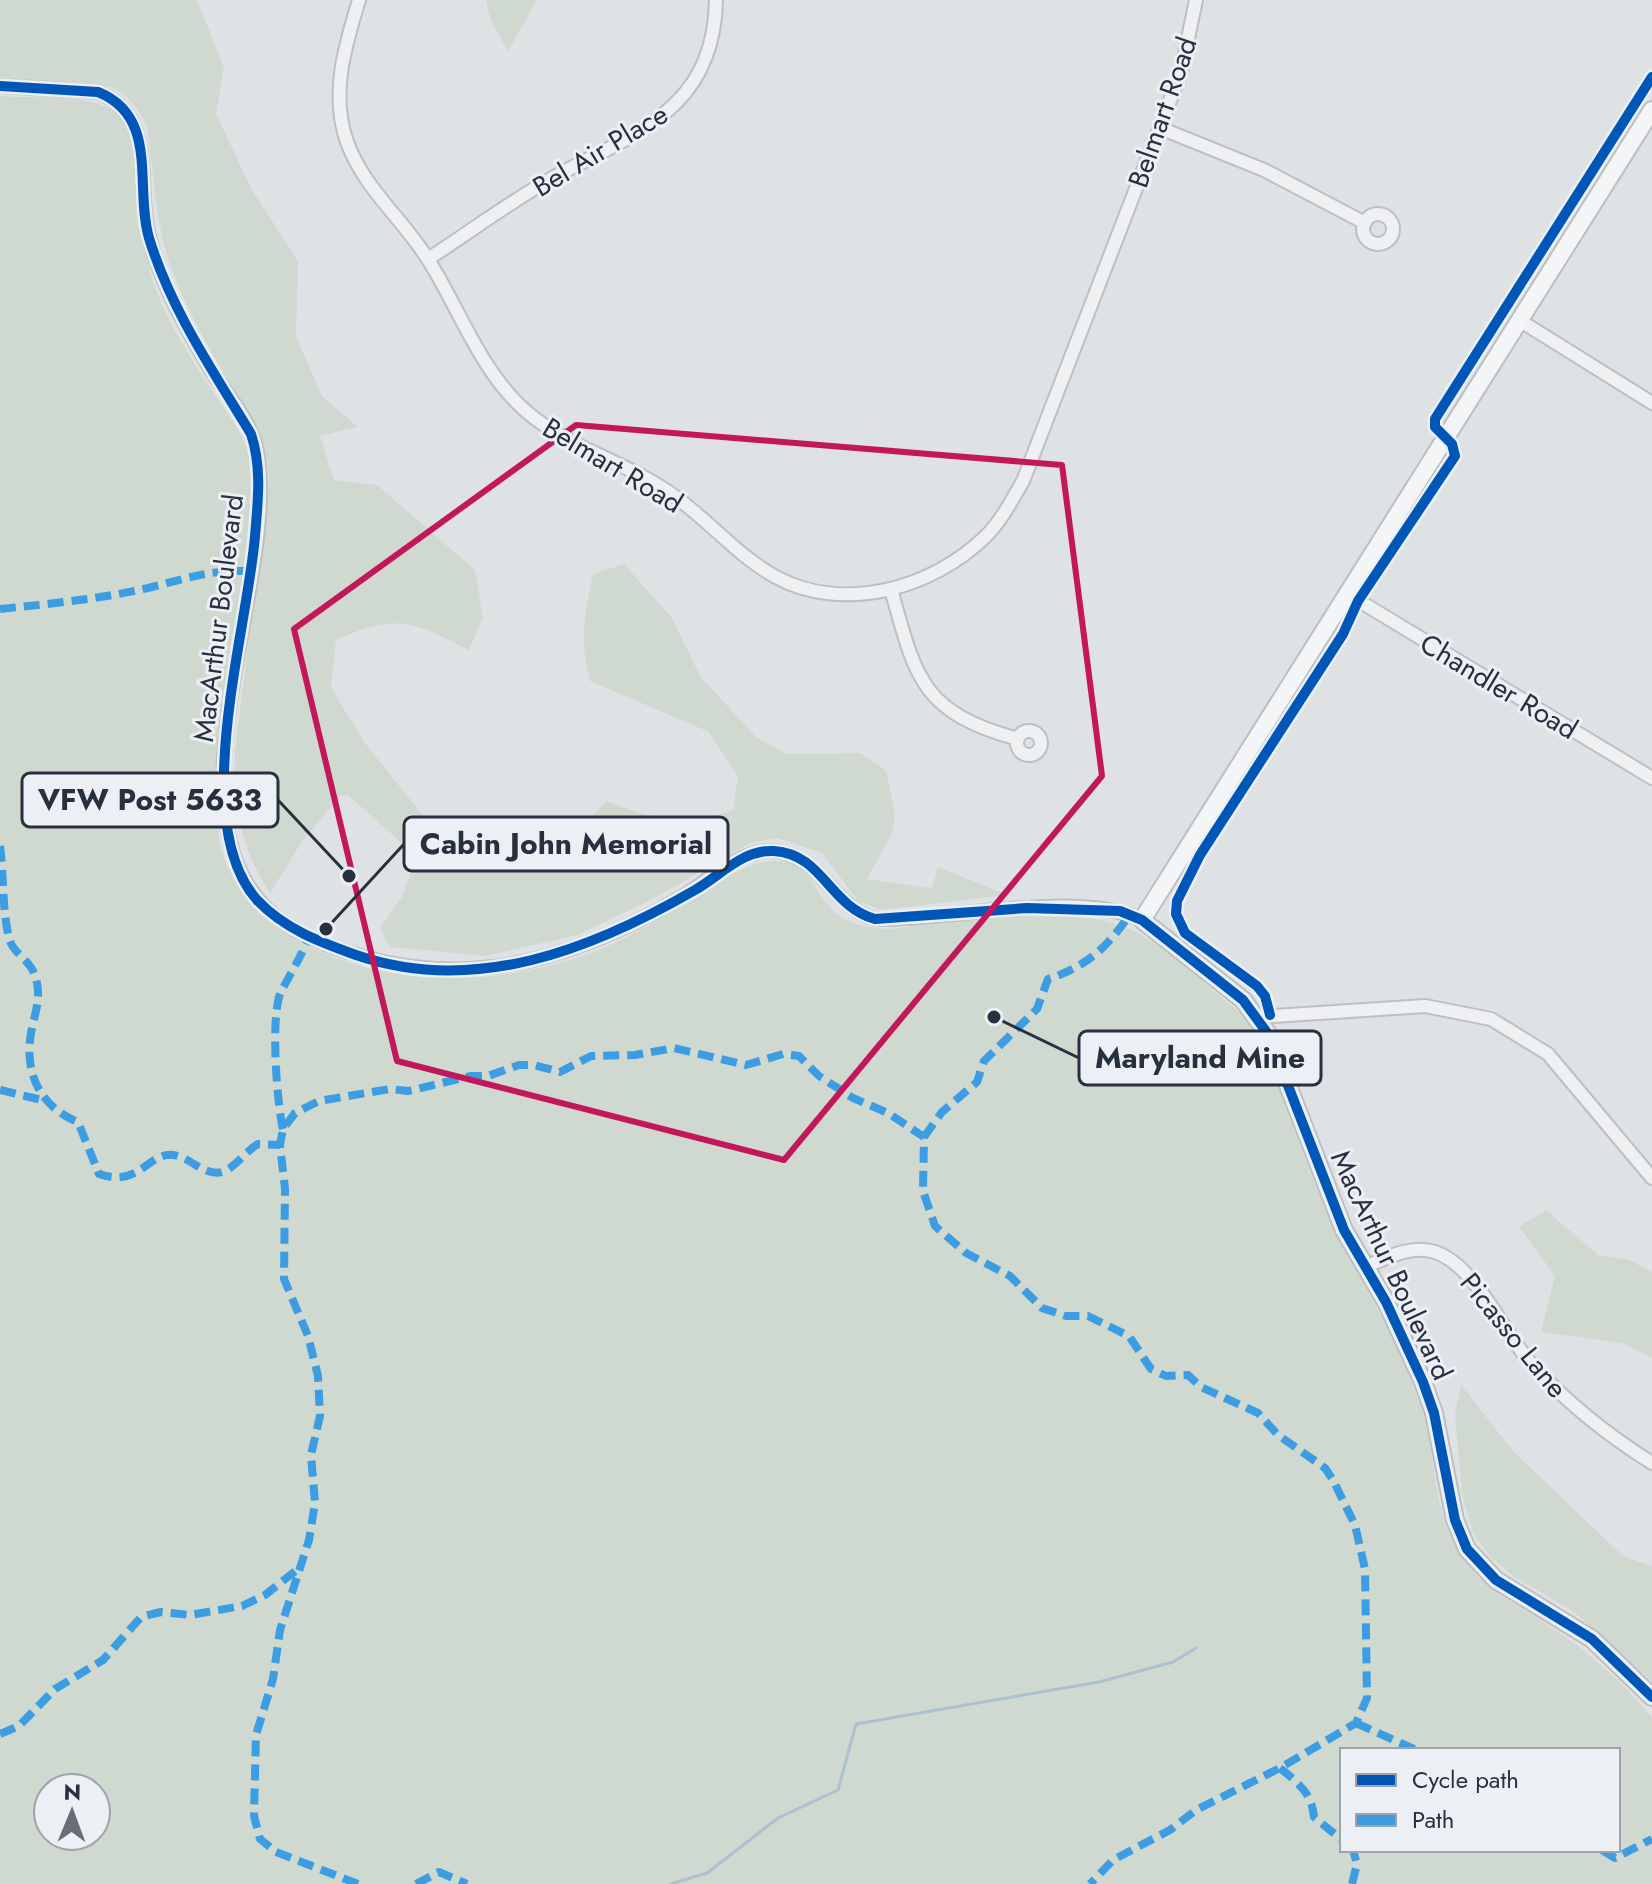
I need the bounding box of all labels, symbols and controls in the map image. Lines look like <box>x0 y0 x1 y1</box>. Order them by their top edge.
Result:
street label: Belmart Road <box>1118 31 1207 193</box>
street label: Bel Air Place <box>525 94 676 207</box>
street label: Belmart Road <box>535 407 691 523</box>
street label: MacArthur Boulevard <box>183 492 254 744</box>
street label: Chandler Road <box>1412 623 1585 750</box>
callout: VFW Post 5633 <box>22 773 278 827</box>
text: VFW Post 5633 <box>37 778 262 821</box>
callout: Cabin John Memorial <box>404 817 728 871</box>
text: Cabin John Memorial <box>420 822 712 865</box>
callout: Maryland Mine <box>1079 1031 1321 1085</box>
text: Maryland Mine <box>1095 1036 1305 1079</box>
street label: MacArthur Boulevard <box>1320 1144 1463 1387</box>
street label: Picasso Lane <box>1450 1264 1577 1407</box>
legend <box>1340 1748 1620 1852</box>
text: Cycle path <box>1412 1762 1519 1797</box>
north arrow <box>32 1772 112 1852</box>
text: N <box>63 1776 81 1808</box>
text: Path <box>1412 1802 1454 1837</box>

